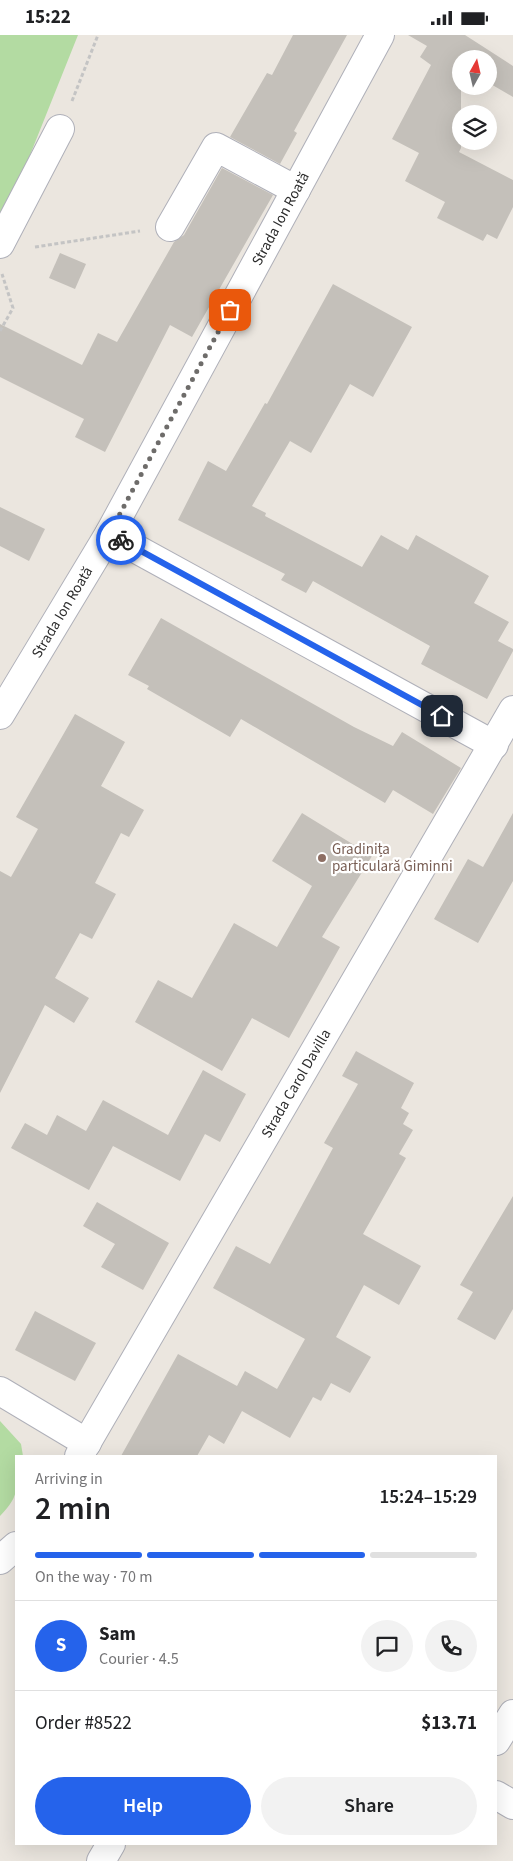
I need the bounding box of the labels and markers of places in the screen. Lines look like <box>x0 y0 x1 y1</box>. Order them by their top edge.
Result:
pin <box>209 289 251 331</box>
pin <box>421 695 463 737</box>
place label: Gradinița particulară Giminni <box>332 839 453 877</box>
marker: Gradinița particulară Giminni <box>316 852 328 864</box>

